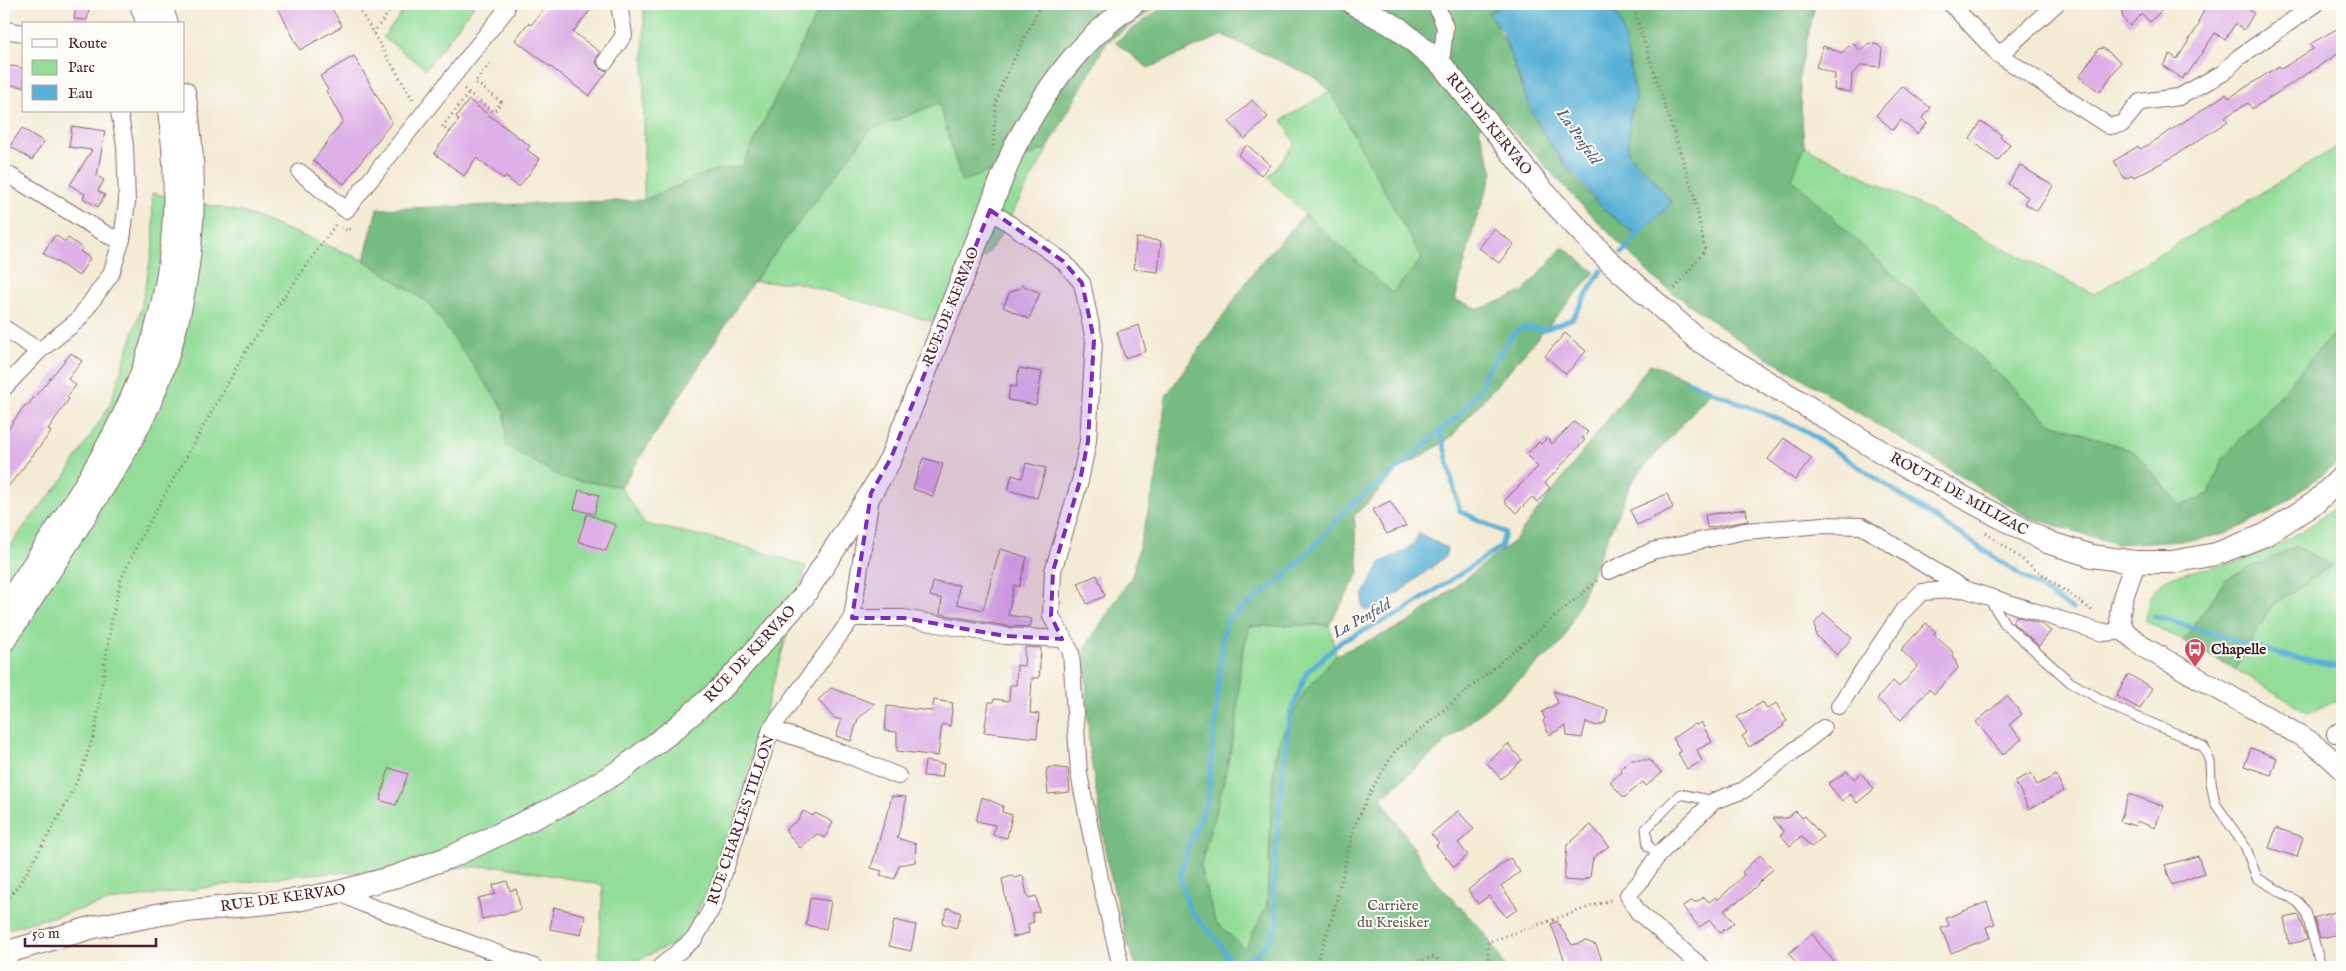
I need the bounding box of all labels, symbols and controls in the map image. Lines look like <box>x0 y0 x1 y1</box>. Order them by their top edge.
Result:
legend <box>22 22 185 112</box>
text: Route <box>68 34 107 53</box>
text: Parc <box>68 58 95 77</box>
street label: RUE DE KERVAO <box>1442 69 1536 179</box>
text: Eau <box>68 84 93 103</box>
water label: La Penfeld <box>1551 104 1605 170</box>
street label: RUE DE KERVAO <box>919 244 983 368</box>
street label: ROUTE DE MILIZAC <box>1887 448 2032 540</box>
water label: La Penfeld <box>1328 594 1396 644</box>
street label: RUE DE KERVAO <box>700 601 800 707</box>
bus stop icon: Chapelle <box>2183 637 2207 668</box>
place label: Chapelle <box>2211 640 2266 659</box>
street label: RUE CHARLES TILLON <box>703 733 779 907</box>
street label: RUE DE KERVAO <box>219 880 347 916</box>
park label: Carrière du Kreisker <box>1357 896 1429 932</box>
scale bar <box>25 916 156 948</box>
text: 50 m <box>32 924 60 943</box>

